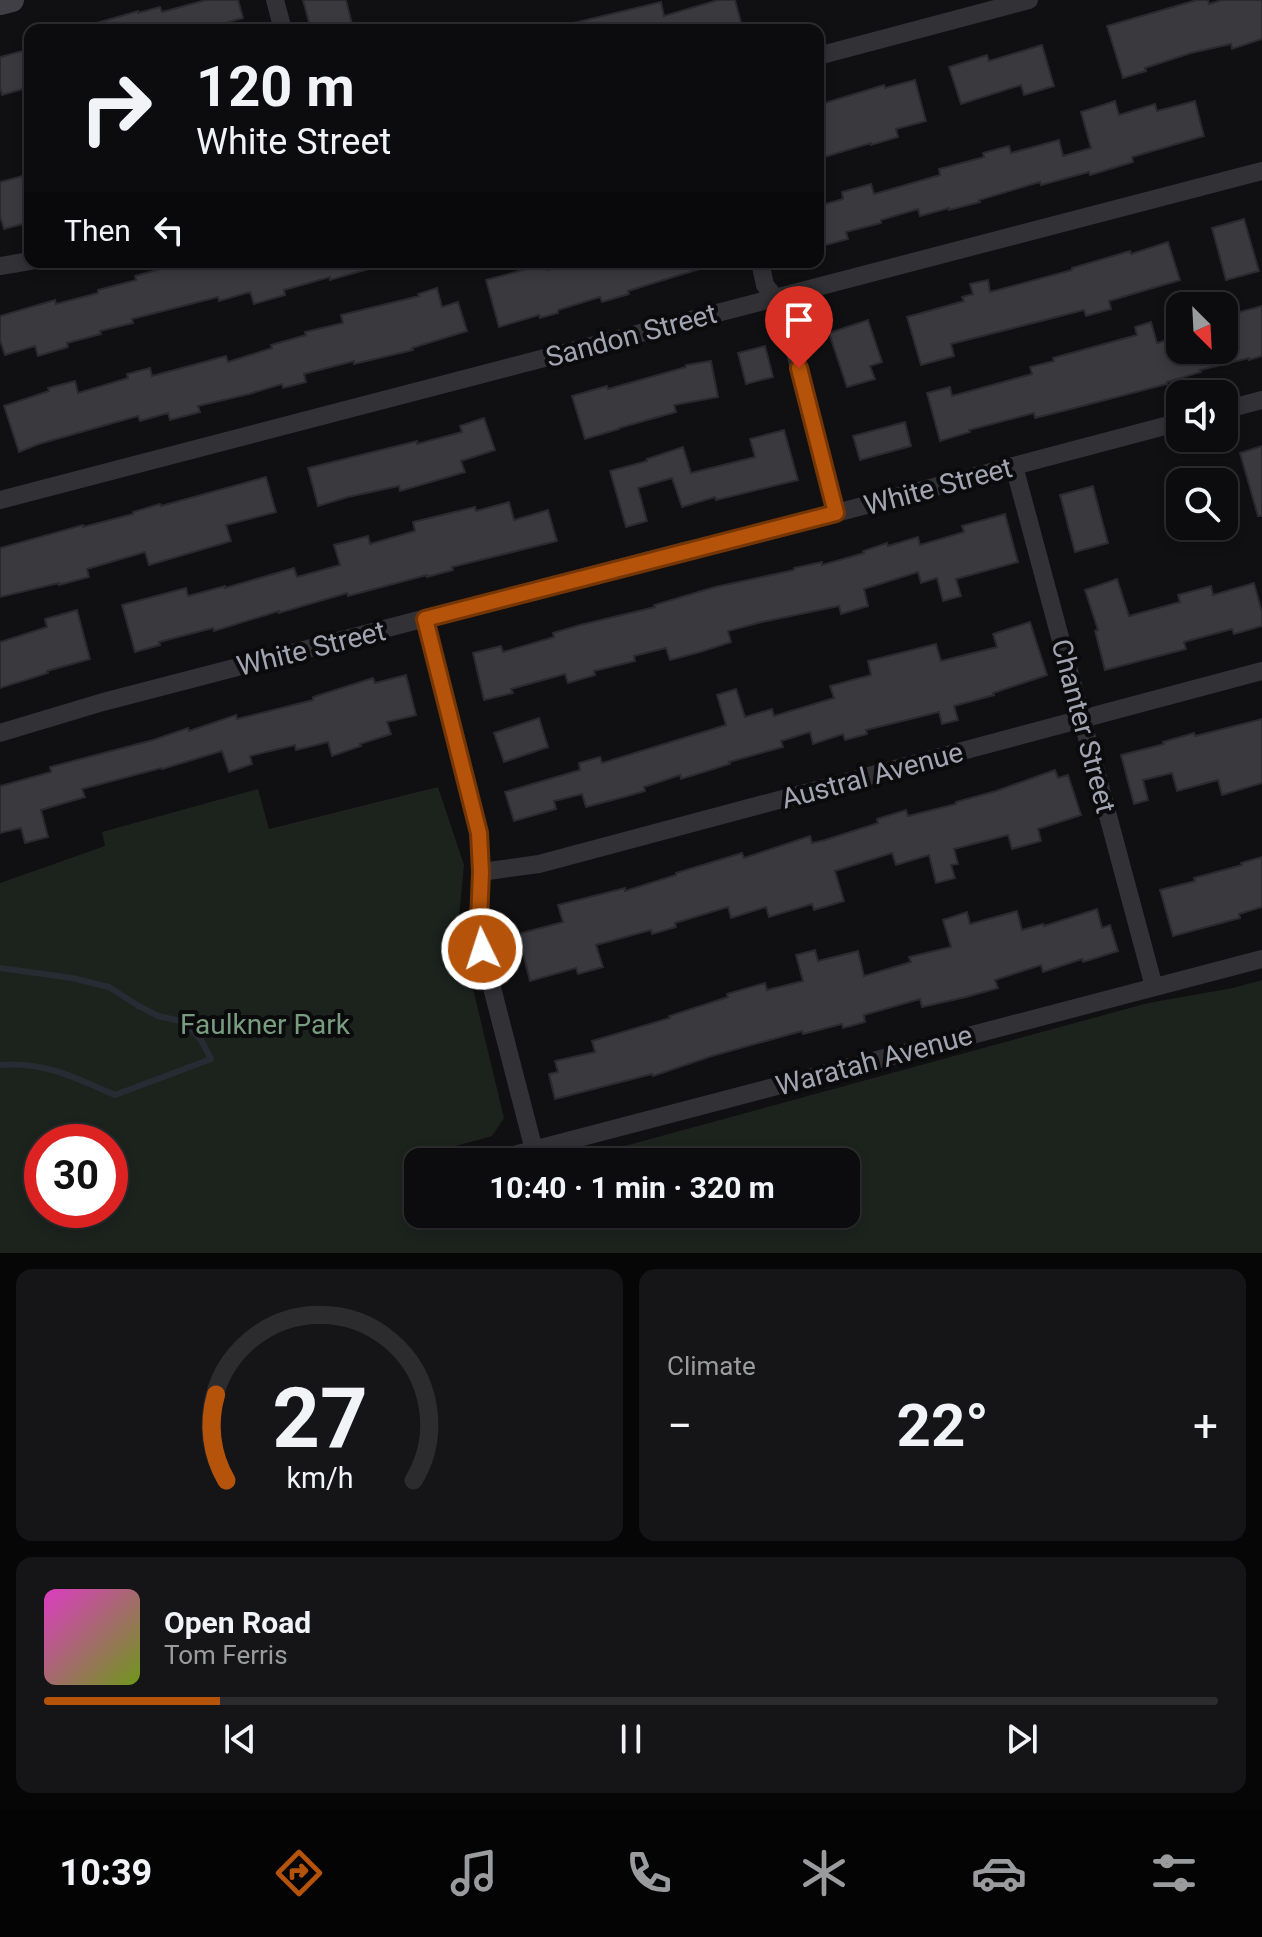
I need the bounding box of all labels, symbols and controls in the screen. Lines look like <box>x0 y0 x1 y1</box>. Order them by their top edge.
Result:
text: 120 m <box>196 54 355 120</box>
icon: right <box>64 56 168 160</box>
text: White Street <box>196 121 391 163</box>
icon: left <box>147 208 191 252</box>
text: Then <box>64 213 131 248</box>
pin <box>765 286 833 368</box>
north arrow <box>1166 292 1238 364</box>
map controls <box>1166 292 1238 540</box>
street label: Sandon Street <box>542 297 720 374</box>
icon: arrive <box>777 298 821 342</box>
button: sound <box>1166 380 1238 452</box>
street label: White Street <box>860 451 1016 522</box>
button: search <box>1166 468 1238 540</box>
street label: White Street <box>233 614 389 683</box>
street label: Chanter Street <box>1044 636 1123 817</box>
street label: Austral Avenue <box>778 735 967 816</box>
position arrow <box>440 907 524 991</box>
park label: Faulkner Park <box>180 1008 351 1041</box>
street label: Waratah Avenue <box>772 1018 976 1103</box>
speed limit sign: 30 <box>24 1124 128 1228</box>
text: 10:40 · 1 min · 320 m <box>489 1170 775 1205</box>
text: Climate <box>667 1351 756 1381</box>
text: 27 <box>272 1370 367 1467</box>
text: 22° <box>896 1390 989 1461</box>
text: − <box>667 1400 692 1452</box>
text: + <box>1193 1400 1218 1452</box>
text: km/h <box>286 1461 353 1495</box>
text: Open Road <box>164 1605 311 1640</box>
text: Tom Ferris <box>164 1640 288 1670</box>
icon: previous <box>218 1717 262 1761</box>
icon: pause <box>609 1717 653 1761</box>
icon: next <box>1000 1717 1044 1761</box>
icon: directions <box>271 1845 327 1901</box>
icon: music <box>446 1845 502 1901</box>
icon: phone <box>621 1845 677 1901</box>
icon: climate <box>796 1845 852 1901</box>
icon: car <box>971 1845 1027 1901</box>
icon: filters <box>1146 1845 1202 1901</box>
text: 10:39 <box>60 1852 152 1894</box>

